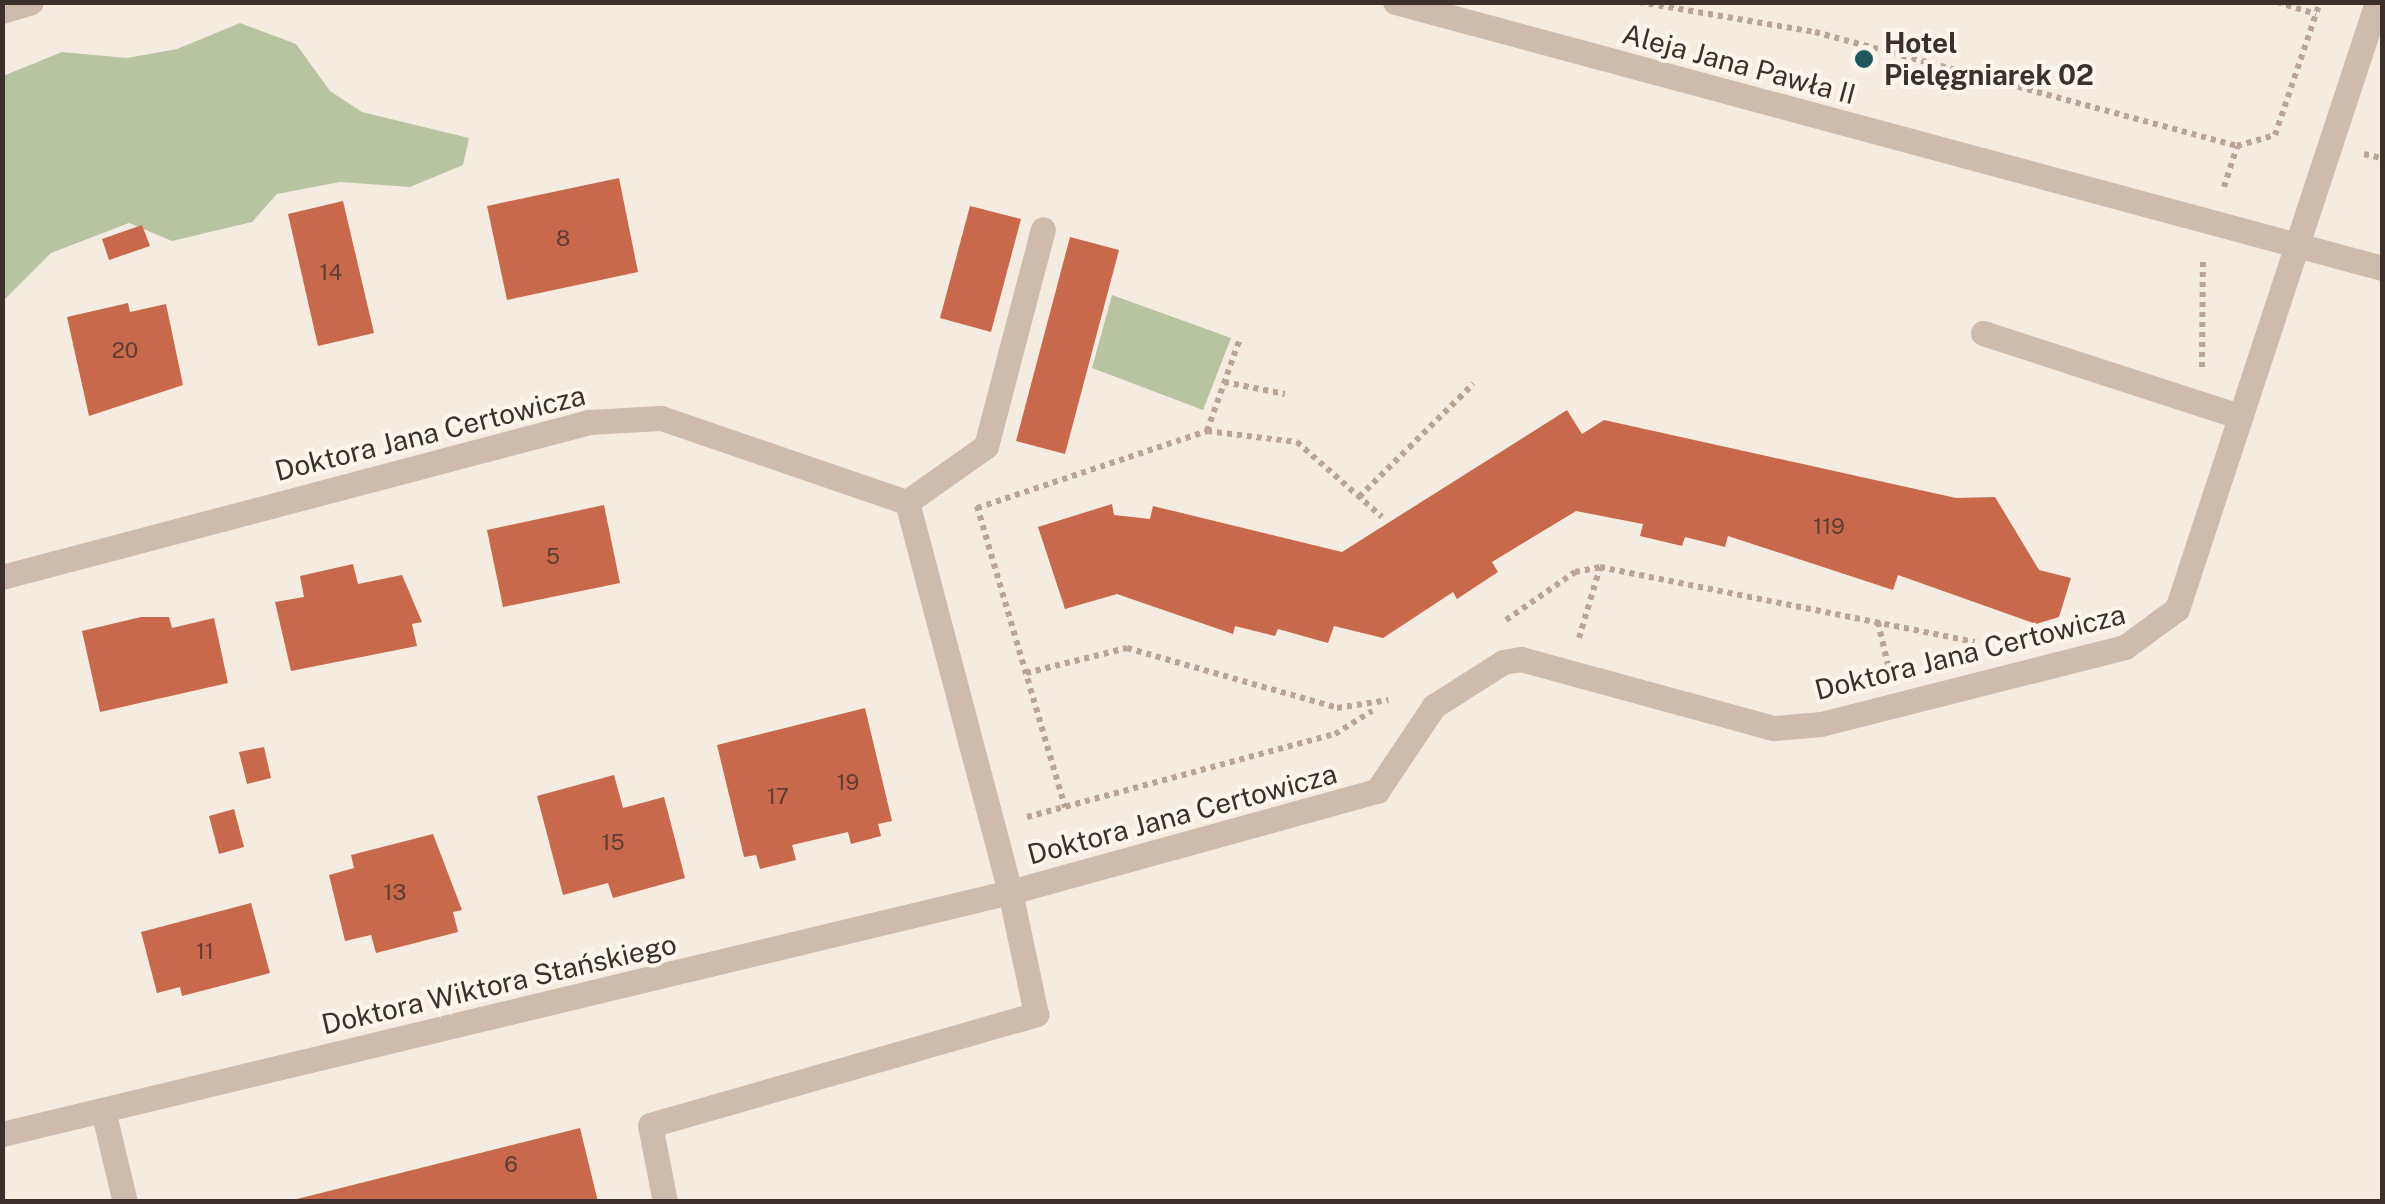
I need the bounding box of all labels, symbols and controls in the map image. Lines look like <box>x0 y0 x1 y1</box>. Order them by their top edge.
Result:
street label: Aleja Jana Pawła II <box>1619 17 1859 111</box>
place label: Hotel Pielęgniarek 02 <box>1884 26 2094 92</box>
marker: Hotel Pielęgniarek 02 <box>1853 48 1875 70</box>
house number: 8 <box>556 226 570 252</box>
house number: 14 <box>320 260 342 286</box>
house number: 20 <box>112 338 138 364</box>
street label: Doktora Jana Certowicza <box>271 378 589 488</box>
house number: 119 <box>1813 514 1845 540</box>
house number: 5 <box>546 544 560 570</box>
street label: Doktora Jana Certowicza <box>1811 597 2129 707</box>
street label: Doktora Jana Certowicza <box>1024 756 1340 872</box>
house number: 19 <box>837 770 859 796</box>
house number: 17 <box>767 784 789 810</box>
house number: 15 <box>601 830 625 856</box>
house number: 13 <box>384 880 406 906</box>
street label: Doktora Wiktora Stańskiego <box>318 927 680 1041</box>
house number: 11 <box>196 939 214 965</box>
house number: 6 <box>504 1152 518 1178</box>

